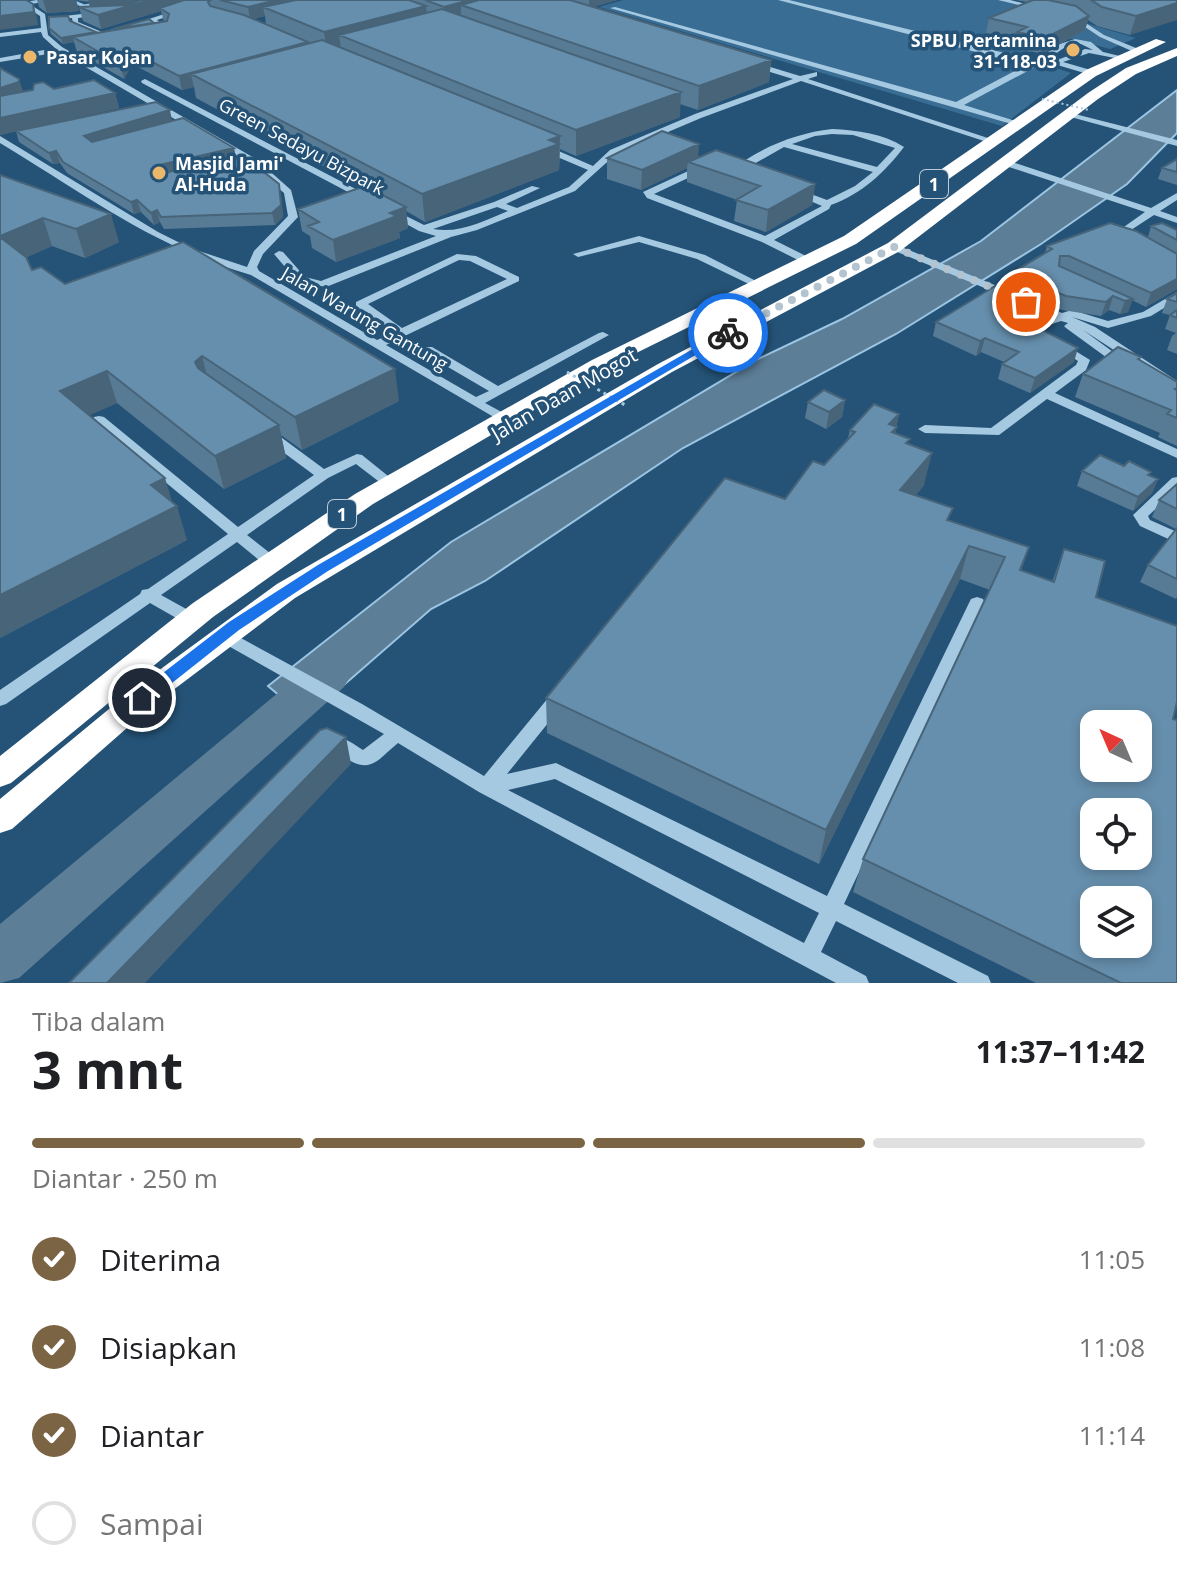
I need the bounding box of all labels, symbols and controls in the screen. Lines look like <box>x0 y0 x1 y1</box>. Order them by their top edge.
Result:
place label: SPBU Pertamina 31-118-03 <box>911 28 1057 73</box>
marker: SPBU Pertamina 31-118-03 <box>1064 41 1082 59</box>
place label: Pasar Kojan <box>46 45 152 69</box>
marker: Pasar Kojan <box>21 48 39 66</box>
street label: Green Sedayu Bizpark <box>215 92 390 200</box>
place label: Masjid Jami' Al-Huda <box>175 151 284 196</box>
marker: Masjid Jami' Al-Huda <box>150 164 168 182</box>
road number: 1 <box>920 170 948 198</box>
street label: Jalan Warung Gantung <box>276 260 453 376</box>
pin <box>992 268 1060 336</box>
icon: bag <box>1004 280 1048 324</box>
courier <box>688 293 768 373</box>
icon: bike <box>706 311 750 355</box>
street label: Jalan Daan Mogot <box>484 341 642 448</box>
road number: 1 <box>328 500 356 528</box>
pin <box>108 664 176 732</box>
icon: home <box>120 676 164 720</box>
north arrow <box>1080 710 1152 782</box>
map controls <box>1080 710 1152 958</box>
button: locate <box>1080 798 1152 870</box>
button: layers <box>1080 886 1152 958</box>
text: Tiba dalam <box>32 1003 165 1039</box>
text: 11:37–11:42 <box>976 1031 1145 1072</box>
text: 3 mnt <box>32 1033 183 1104</box>
text: Diantar · 250 m <box>32 1160 218 1196</box>
icon: check <box>32 1237 76 1281</box>
text: Diterima <box>100 1239 221 1280</box>
text: 11:05 <box>1079 1241 1145 1277</box>
icon: check <box>32 1325 76 1369</box>
text: Disiapkan <box>100 1327 237 1368</box>
text: 11:08 <box>1079 1329 1145 1365</box>
icon: check <box>32 1413 76 1457</box>
text: Diantar <box>100 1415 204 1456</box>
text: 11:14 <box>1079 1417 1145 1453</box>
text: Sampai <box>100 1503 204 1544</box>

